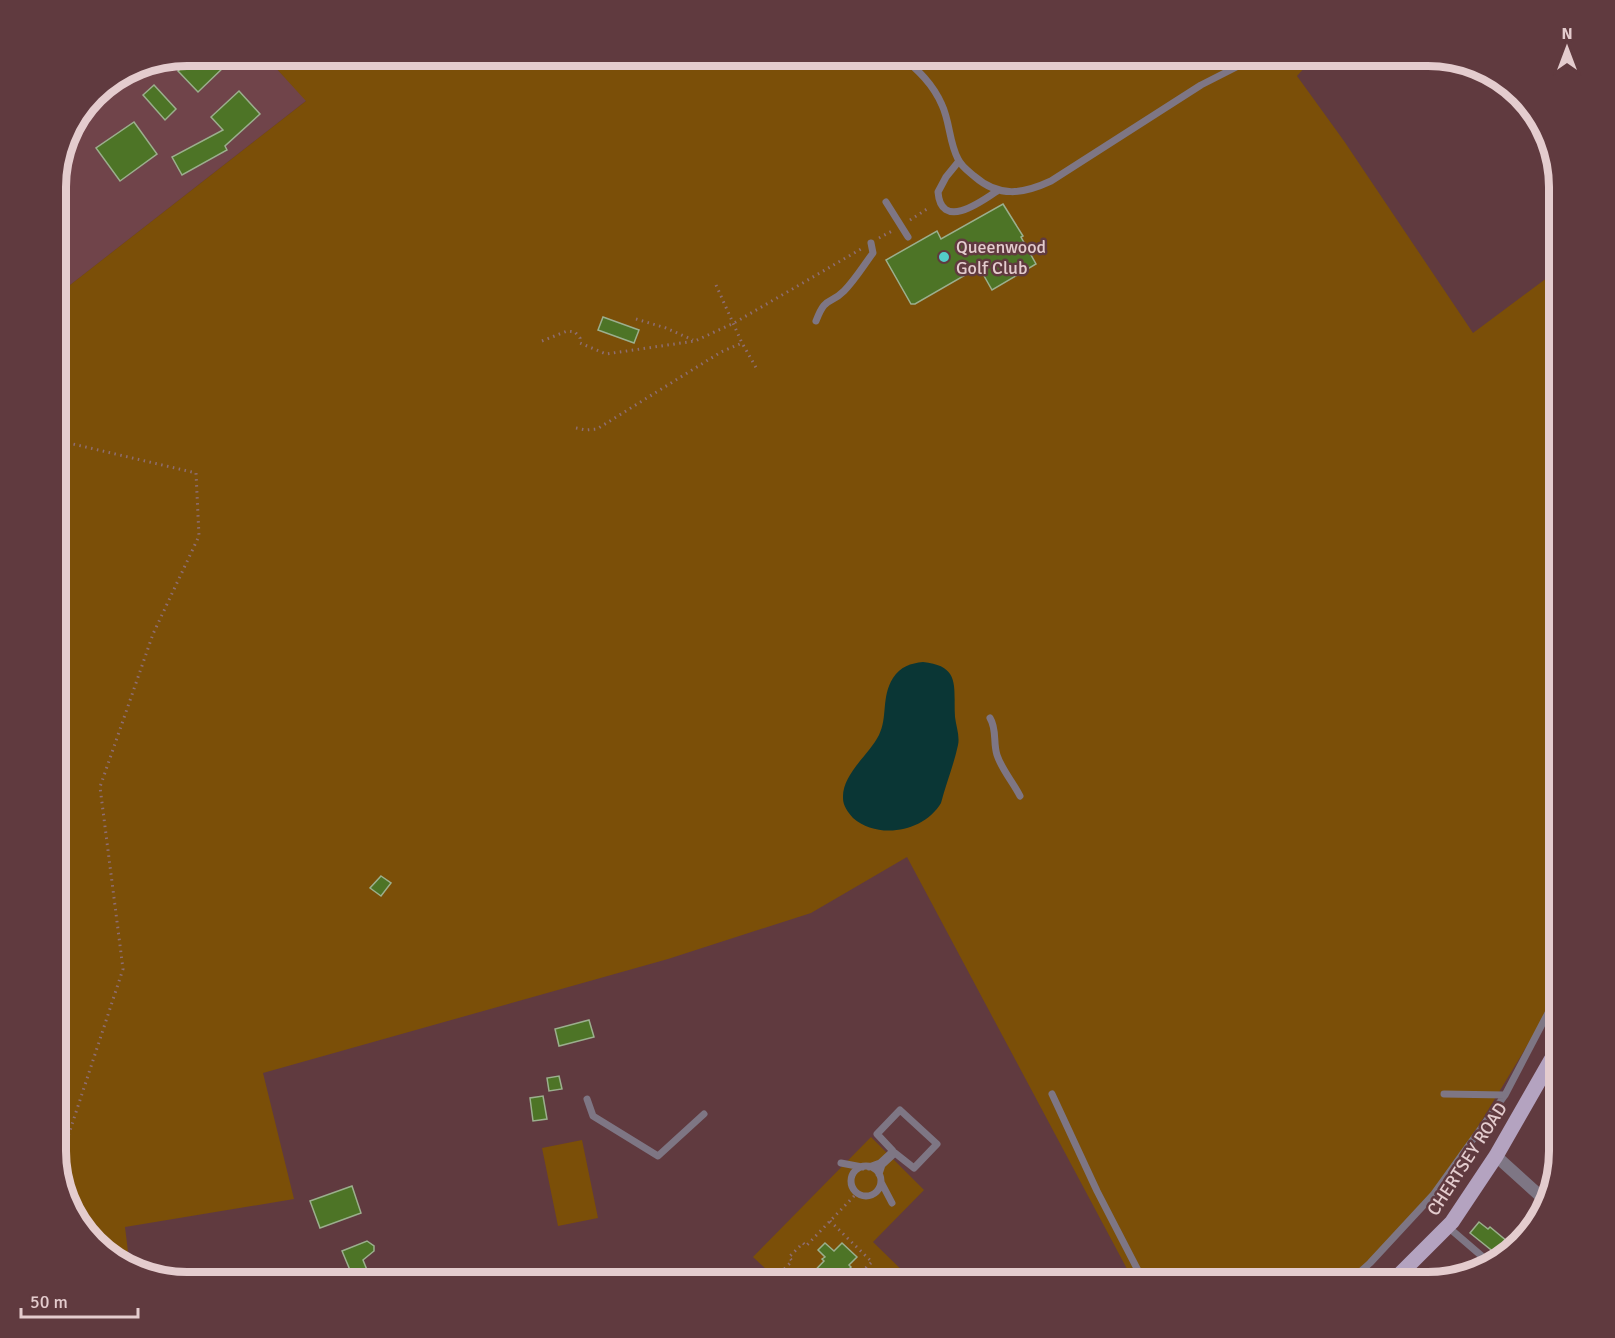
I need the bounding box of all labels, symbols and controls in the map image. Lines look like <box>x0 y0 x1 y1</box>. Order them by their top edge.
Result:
north arrow <box>1537 18 1597 78</box>
text: N <box>1561 24 1573 44</box>
place label: Queenwood Golf Club <box>956 236 1046 279</box>
marker: Queenwood Golf Club <box>937 250 951 264</box>
street label: CHERTSEY ROAD <box>1422 1098 1512 1220</box>
scale bar <box>21 1281 138 1319</box>
text: 50 m <box>30 1291 68 1313</box>

